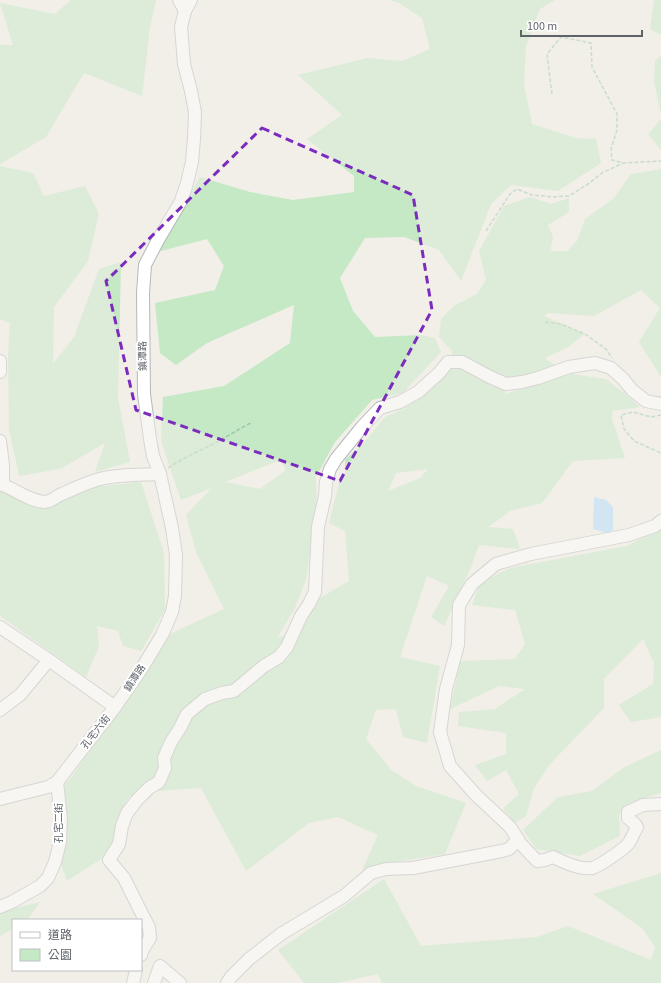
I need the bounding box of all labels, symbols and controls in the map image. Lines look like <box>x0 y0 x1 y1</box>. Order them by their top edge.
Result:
scale bar <box>521 12 642 38</box>
text: 100 m <box>527 18 557 35</box>
street label: 鎮潭路 <box>136 341 150 371</box>
street label: 鎮潭路 <box>121 662 149 694</box>
street label: 孔宅六街 <box>78 712 114 752</box>
street label: 孔宅二街 <box>52 803 66 843</box>
legend <box>12 919 142 971</box>
text: 道路 <box>48 927 72 944</box>
text: 公園 <box>48 947 72 964</box>

